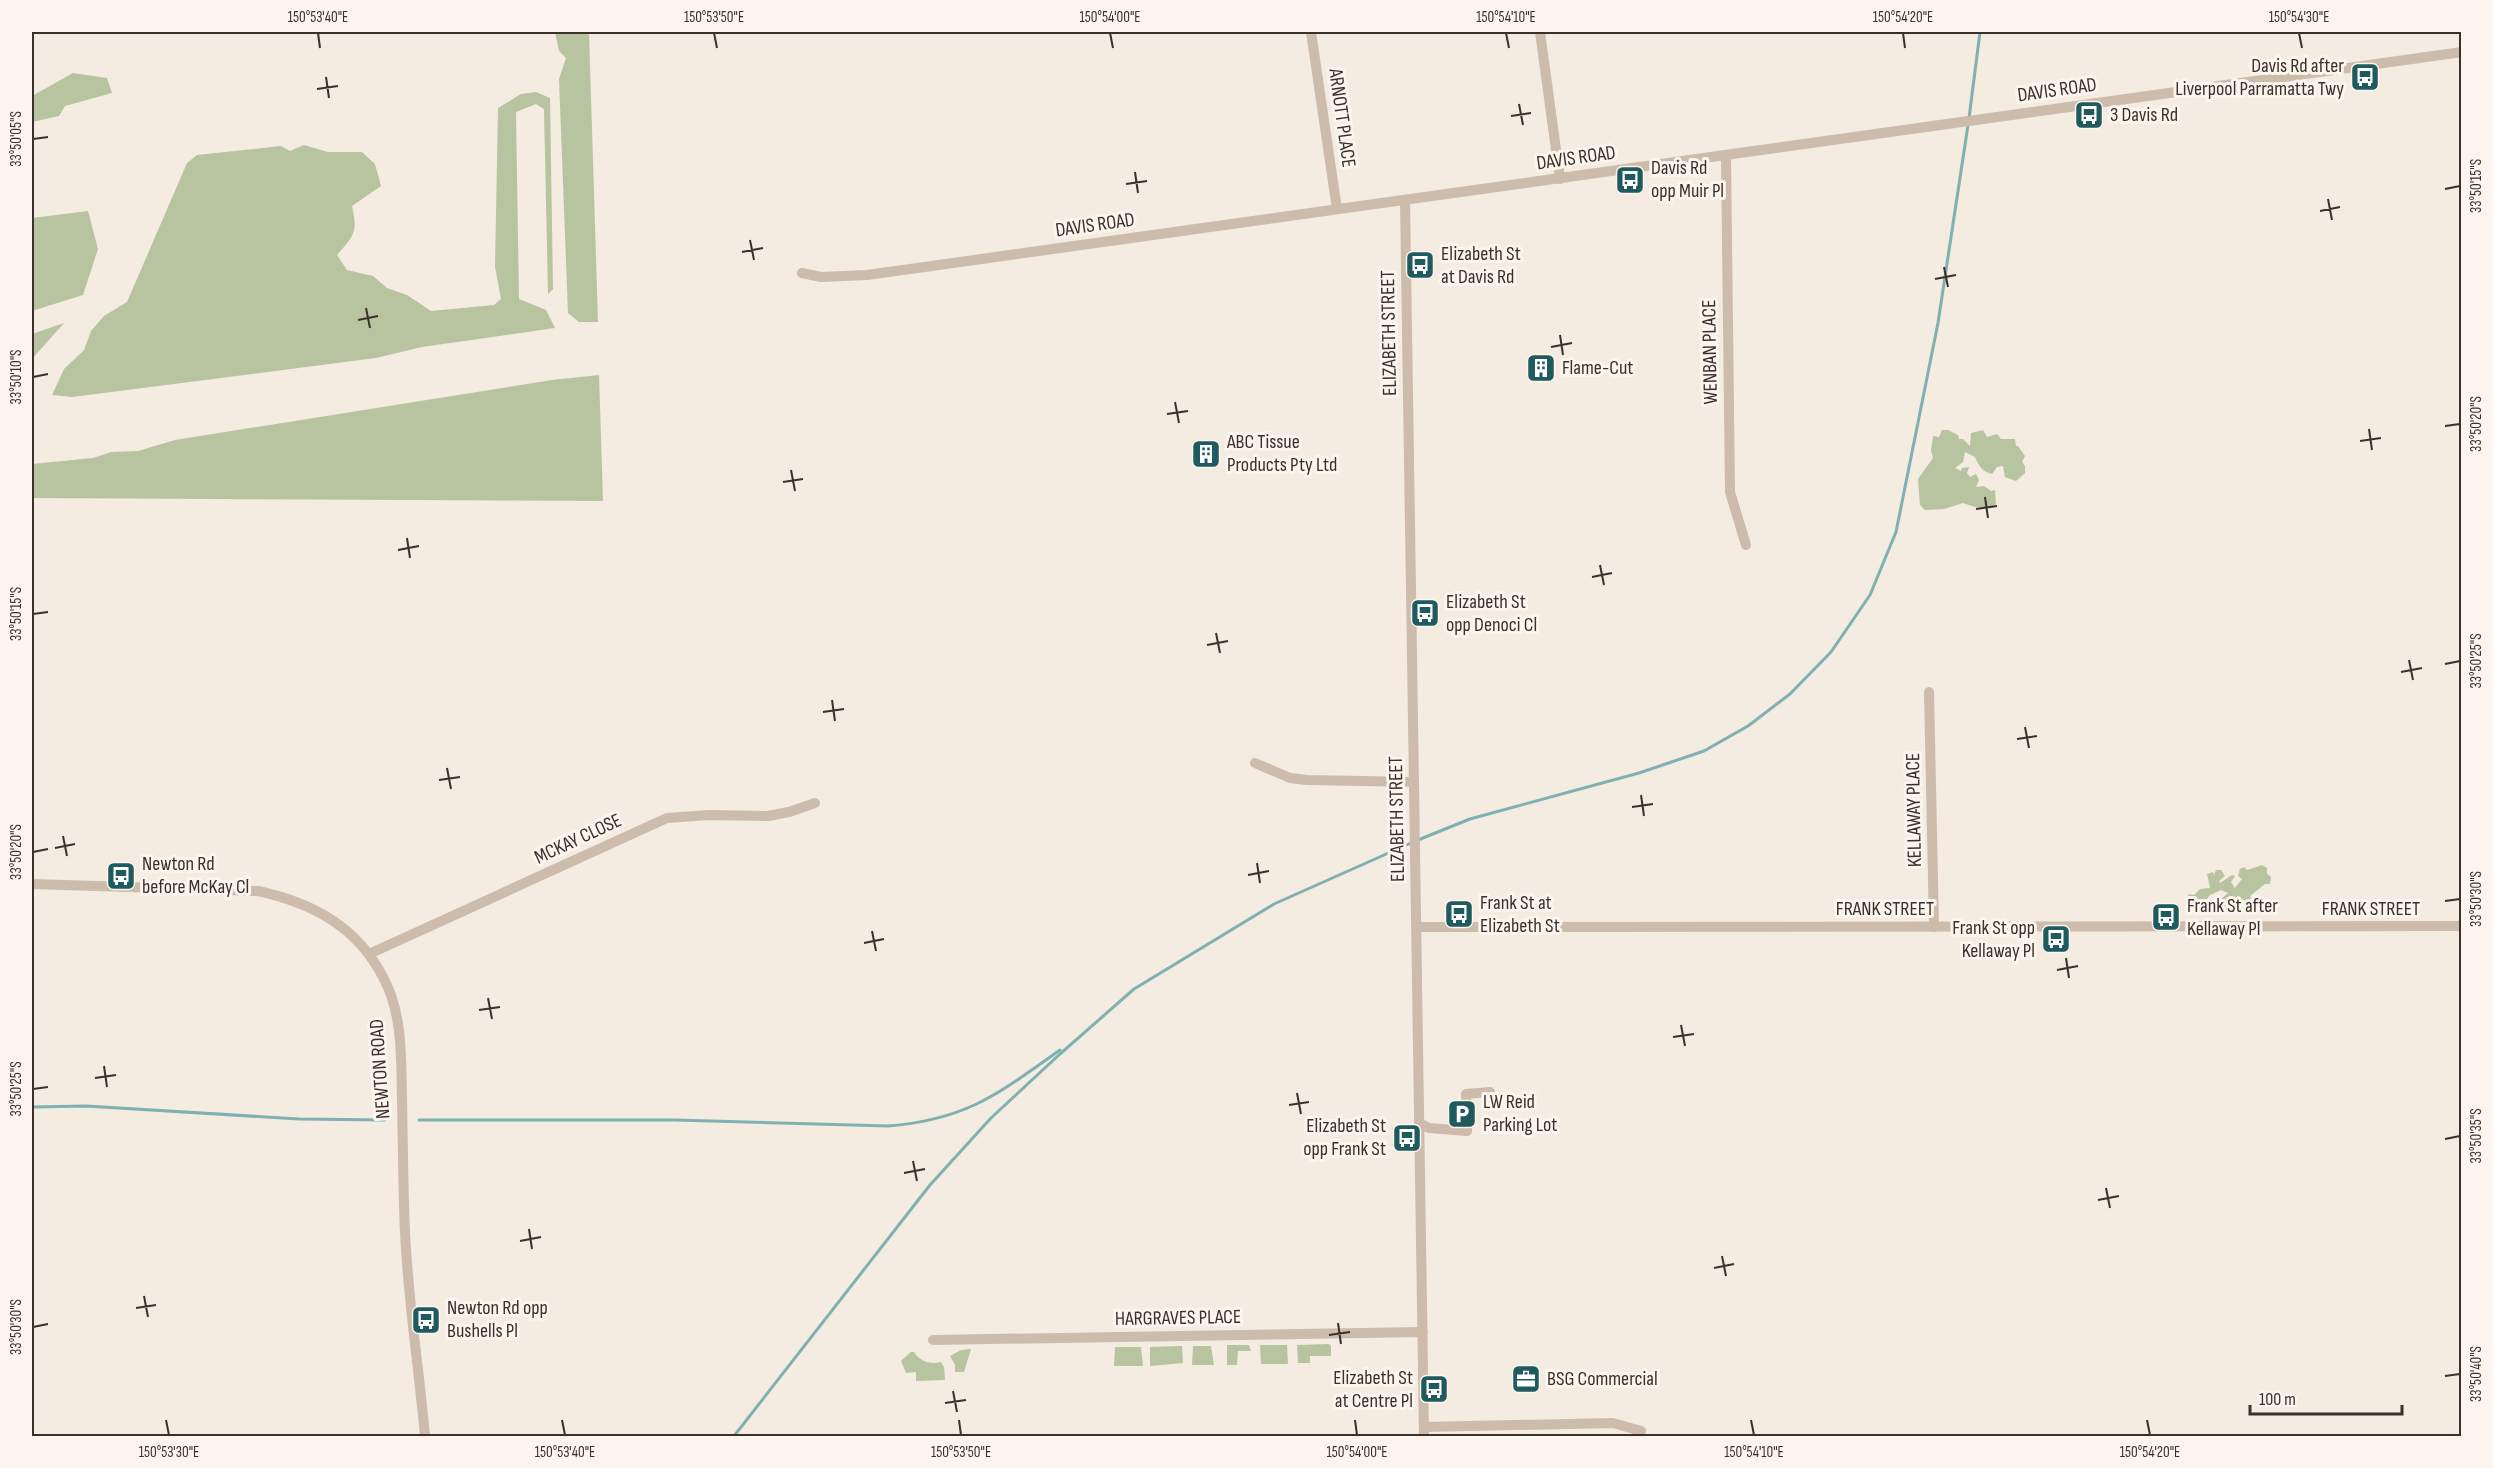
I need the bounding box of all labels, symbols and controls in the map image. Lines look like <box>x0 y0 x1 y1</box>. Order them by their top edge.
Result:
text: 150°53'40"E <box>288 8 348 27</box>
text: 150°53'50"E <box>684 8 744 27</box>
text: 150°54'00"E <box>1079 8 1141 27</box>
text: 150°54'10"E <box>1476 8 1536 27</box>
text: 150°54'20"E <box>1873 8 1933 27</box>
text: 150°54'30"E <box>2269 8 2329 27</box>
place label: Davis Rd after Liverpool Parramatta Twy <box>2175 54 2344 101</box>
bus stop icon: Davis Rd after Liverpool Parramatta Twy <box>2349 61 2381 93</box>
street label: ARNOTT PLACE <box>1323 66 1361 169</box>
street label: DAVIS ROAD <box>2016 73 2098 107</box>
bus stop icon: 3 Davis Rd <box>2073 99 2105 131</box>
place label: 3 Davis Rd <box>2110 103 2178 127</box>
text: 33°50'05"S <box>7 111 26 167</box>
street label: DAVIS ROAD <box>1535 141 1617 175</box>
place label: Davis Rd opp Muir Pl <box>1651 156 1724 203</box>
text: 33°50'15"S <box>2467 159 2486 213</box>
bus stop icon: Davis Rd opp Muir Pl <box>1614 164 1646 196</box>
street label: DAVIS ROAD <box>1054 208 1136 242</box>
place label: Elizabeth St at Davis Rd <box>1441 242 1521 289</box>
bus stop icon: Elizabeth St at Davis Rd <box>1404 249 1436 281</box>
street label: ELIZABETH STREET <box>1376 270 1402 396</box>
street label: WENBAN PLACE <box>1697 299 1723 405</box>
text: 33°50'10"S <box>7 350 26 404</box>
building icon: Flame-Cut <box>1525 352 1557 384</box>
place label: Flame-Cut <box>1562 356 1633 380</box>
text: 33°50'20"S <box>2467 396 2486 452</box>
place label: ABC Tissue Products Pty Ltd <box>1226 430 1337 477</box>
building icon: ABC Tissue Products Pty Ltd <box>1190 438 1222 470</box>
text: 33°50'15"S <box>7 587 26 641</box>
place label: Elizabeth St opp Denoci Cl <box>1446 590 1537 637</box>
bus stop icon: Elizabeth St opp Denoci Cl <box>1409 597 1441 629</box>
text: 33°50'25"S <box>2467 633 2486 689</box>
street label: KELLAWAY PLACE <box>1901 753 1927 867</box>
street label: ELIZABETH STREET <box>1384 756 1410 882</box>
street label: MCKAY CLOSE <box>531 808 625 870</box>
text: 33°50'20"S <box>7 824 26 880</box>
place label: Newton Rd before McKay Cl <box>142 852 249 899</box>
bus stop icon: Newton Rd before McKay Cl <box>105 860 137 892</box>
text: 33°50'30"S <box>2467 871 2486 927</box>
place label: Frank St at Elizabeth St <box>1480 891 1560 938</box>
place label: Frank St after Kellaway Pl <box>2187 894 2278 941</box>
street label: FRANK STREET <box>1836 897 1934 921</box>
street label: FRANK STREET <box>2322 897 2420 921</box>
bus stop icon: Frank St at Elizabeth St <box>1443 898 1475 930</box>
bus stop icon: Frank St after Kellaway Pl <box>2150 901 2182 933</box>
place label: Frank St opp Kellaway Pl <box>1952 916 2035 963</box>
bus stop icon: Frank St opp Kellaway Pl <box>2040 923 2072 955</box>
street label: NEWTON ROAD <box>365 1018 395 1120</box>
text: 33°50'25"S <box>7 1061 26 1117</box>
place label: LW Reid Parking Lot <box>1483 1090 1557 1137</box>
parking icon: LW Reid Parking Lot <box>1446 1098 1478 1130</box>
text: 33°50'35"S <box>2467 1108 2486 1164</box>
place label: Elizabeth St opp Frank St <box>1303 1114 1386 1161</box>
bus stop icon: Elizabeth St opp Frank St <box>1391 1122 1423 1154</box>
place label: Newton Rd opp Bushells Pl <box>447 1296 548 1343</box>
text: 33°50'30"S <box>7 1299 26 1355</box>
bus stop icon: Newton Rd opp Bushells Pl <box>410 1304 442 1336</box>
street label: HARGRAVES PLACE <box>1115 1305 1241 1331</box>
text: 33°50'40"S <box>2467 1346 2486 1402</box>
office icon: BSG Commercial <box>1510 1363 1542 1395</box>
place label: Elizabeth St at Centre Pl <box>1333 1366 1413 1413</box>
place label: BSG Commercial <box>1547 1367 1658 1391</box>
bus stop icon: Elizabeth St at Centre Pl <box>1418 1373 1450 1405</box>
scale bar <box>2250 1378 2402 1416</box>
text: 100 m <box>2259 1389 2296 1410</box>
text: 150°53'30"E <box>139 1443 199 1462</box>
text: 150°53'40"E <box>535 1443 595 1462</box>
text: 150°53'50"E <box>931 1443 991 1462</box>
text: 150°54'00"E <box>1326 1443 1388 1462</box>
text: 150°54'10"E <box>1724 1443 1784 1462</box>
text: 150°54'20"E <box>2120 1443 2180 1462</box>

